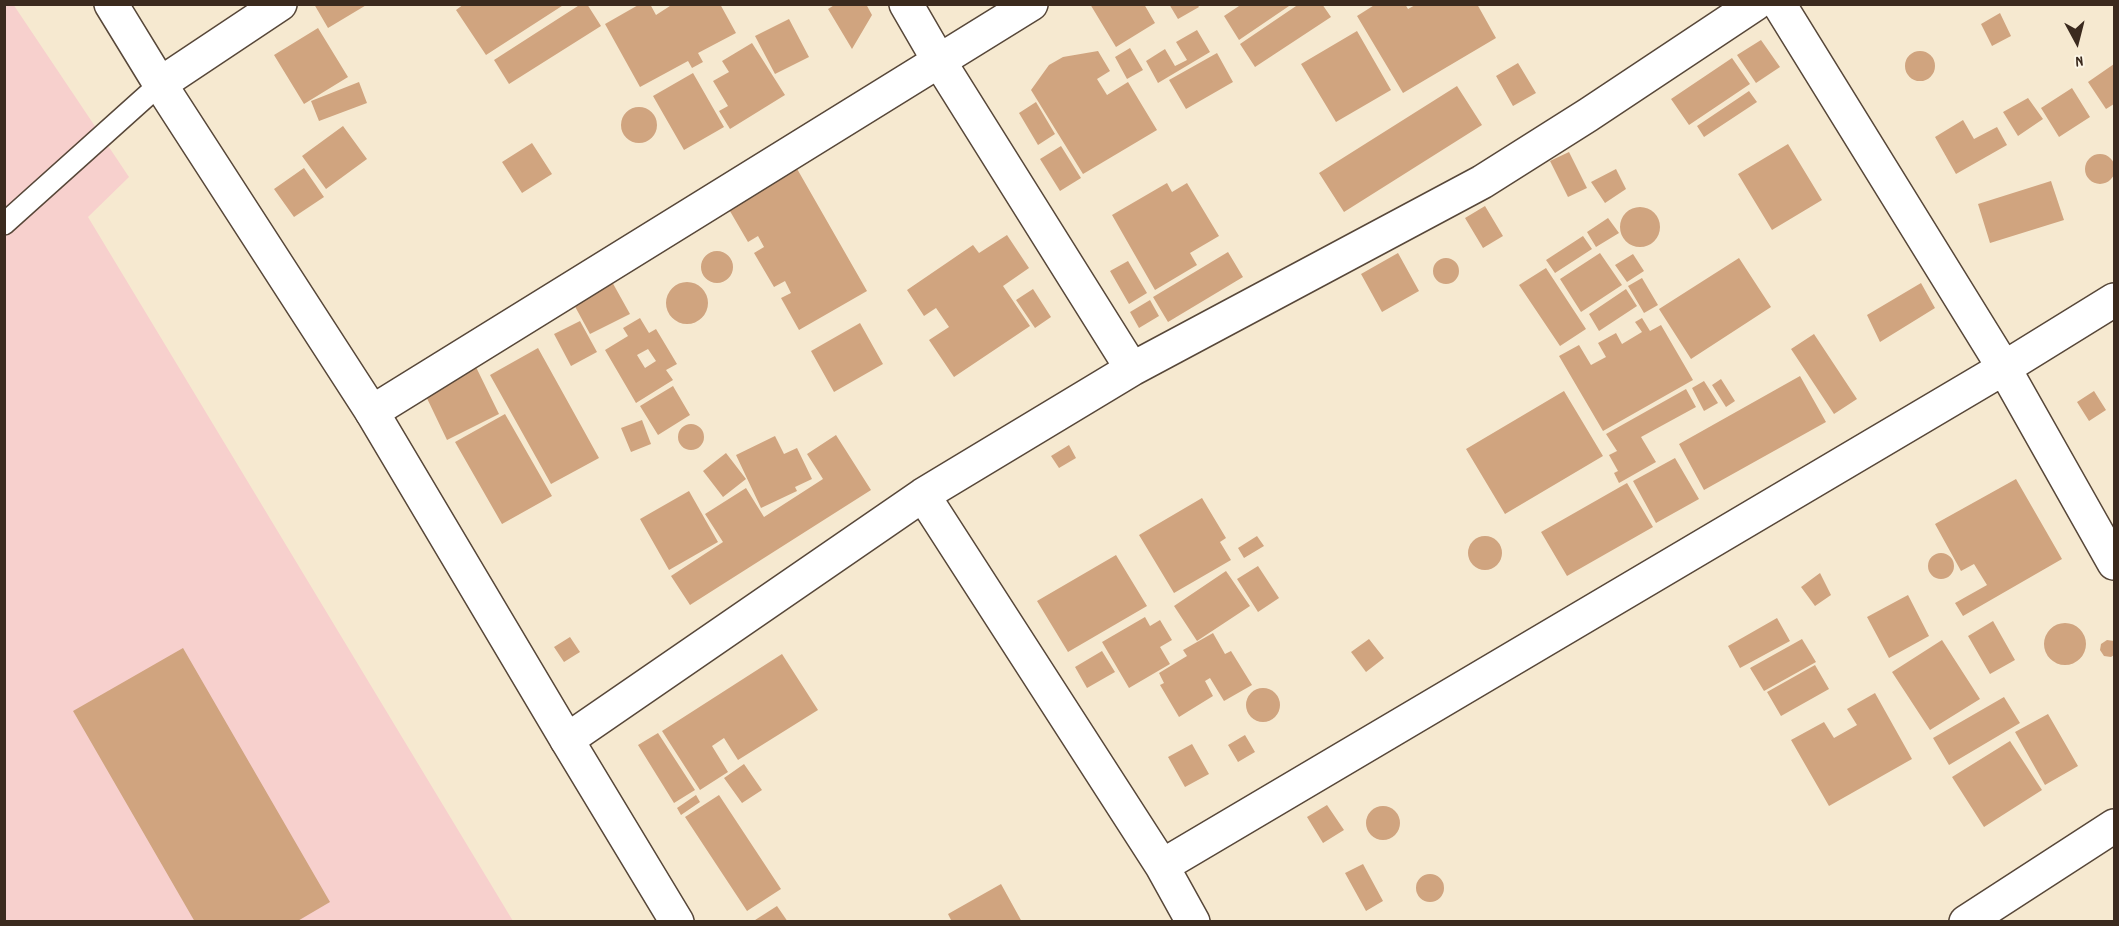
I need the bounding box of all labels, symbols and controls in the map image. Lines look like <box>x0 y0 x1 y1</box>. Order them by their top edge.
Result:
north arrow <box>2047 12 2107 72</box>
text: N <box>2074 48 2085 72</box>

